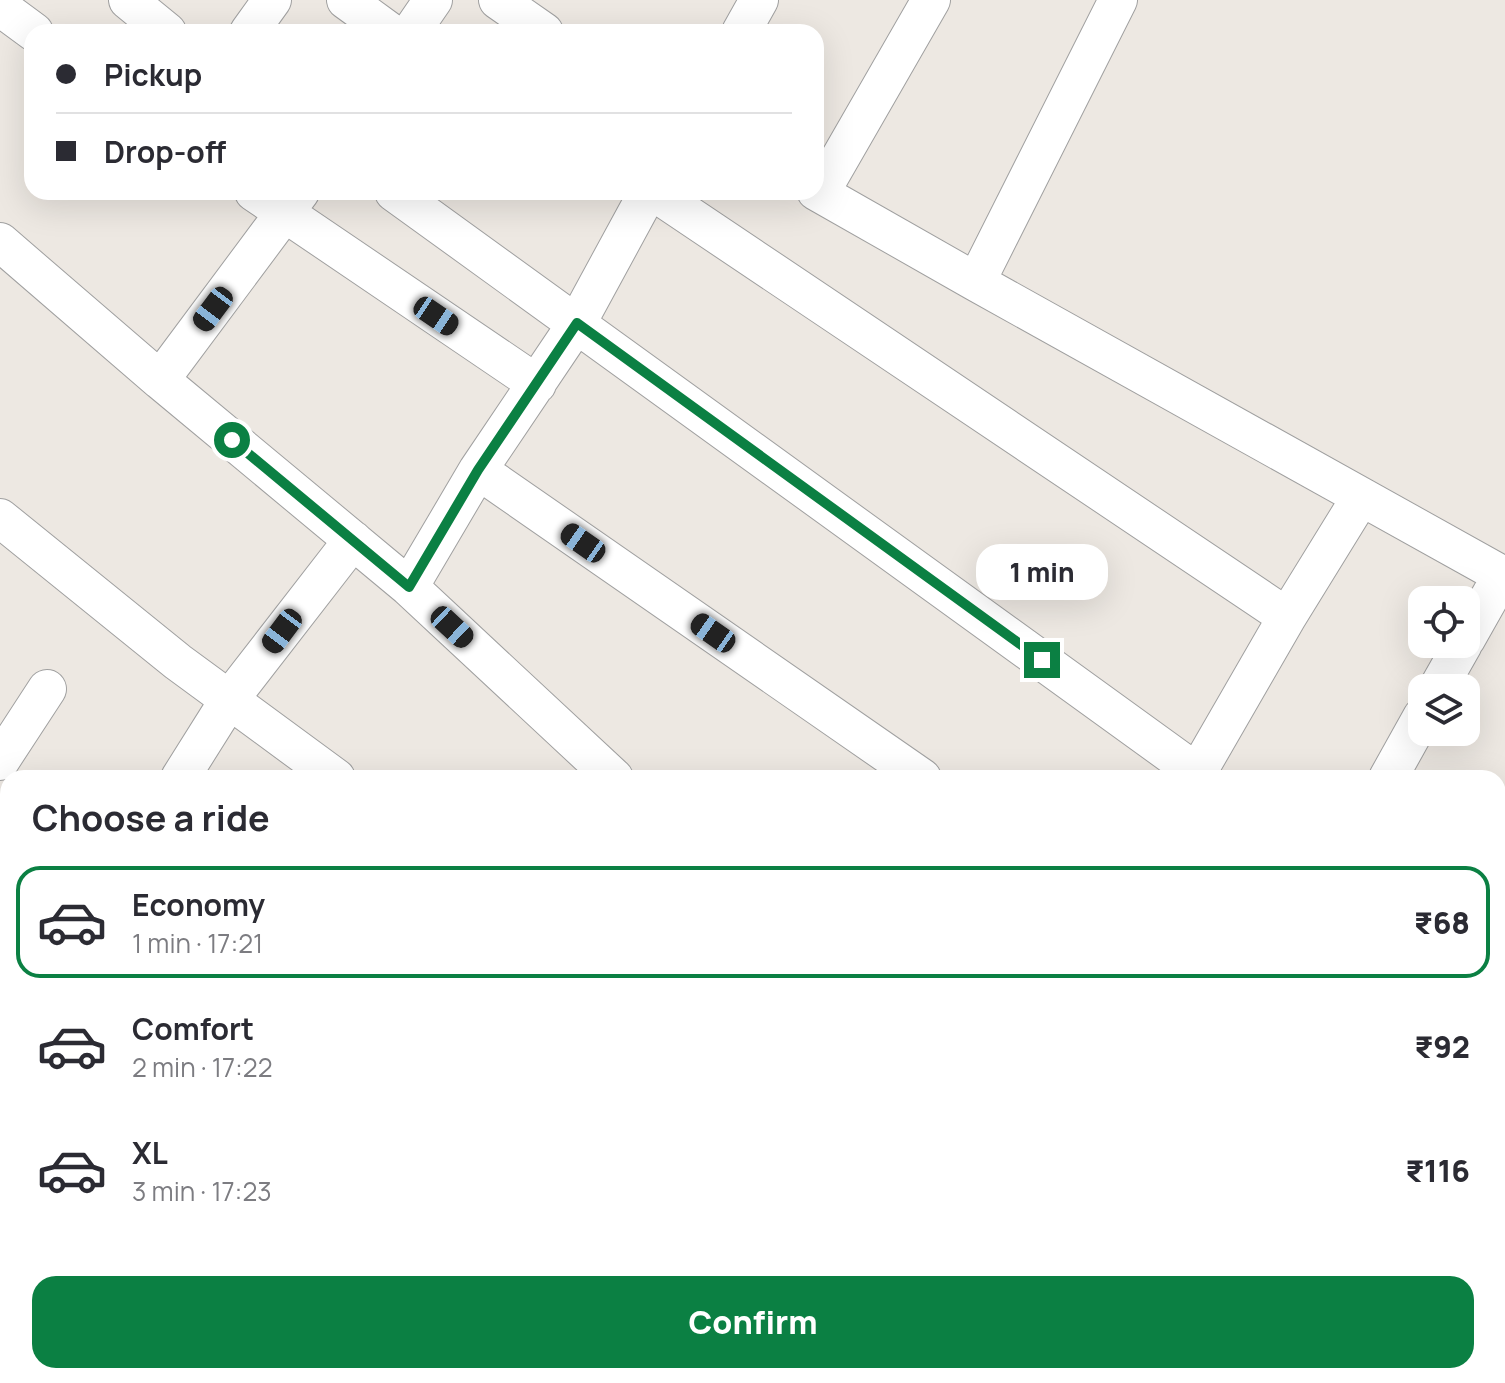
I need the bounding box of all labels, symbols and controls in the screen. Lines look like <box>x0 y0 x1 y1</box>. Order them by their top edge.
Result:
text: Pickup <box>104 54 202 95</box>
text: Drop-off <box>104 131 226 172</box>
car <box>189 283 237 335</box>
car <box>409 293 463 339</box>
route start <box>214 422 250 458</box>
car <box>556 519 610 567</box>
callout: 1 min <box>976 544 1108 600</box>
text: 1 min <box>1009 554 1075 590</box>
map controls <box>1408 586 1480 746</box>
button: locate <box>1408 586 1480 658</box>
car <box>426 602 478 652</box>
car <box>258 605 306 657</box>
car <box>686 609 740 657</box>
route end <box>1024 642 1060 678</box>
button: layers <box>1408 674 1480 746</box>
text: Choose a ride <box>32 793 270 842</box>
text: Economy <box>132 884 265 925</box>
icon: car <box>36 886 108 958</box>
text: ₹68 <box>1414 902 1470 943</box>
text: 1 min · 17:21 <box>132 925 263 961</box>
text: Comfort <box>132 1008 254 1049</box>
icon: car <box>36 1010 108 1082</box>
text: ₹92 <box>1414 1026 1470 1067</box>
text: 2 min · 17:22 <box>132 1049 272 1085</box>
text: XL <box>132 1132 168 1173</box>
icon: car <box>36 1134 108 1206</box>
text: ₹116 <box>1405 1150 1470 1191</box>
text: 3 min · 17:23 <box>132 1173 272 1209</box>
button: Confirm <box>32 1276 1474 1368</box>

